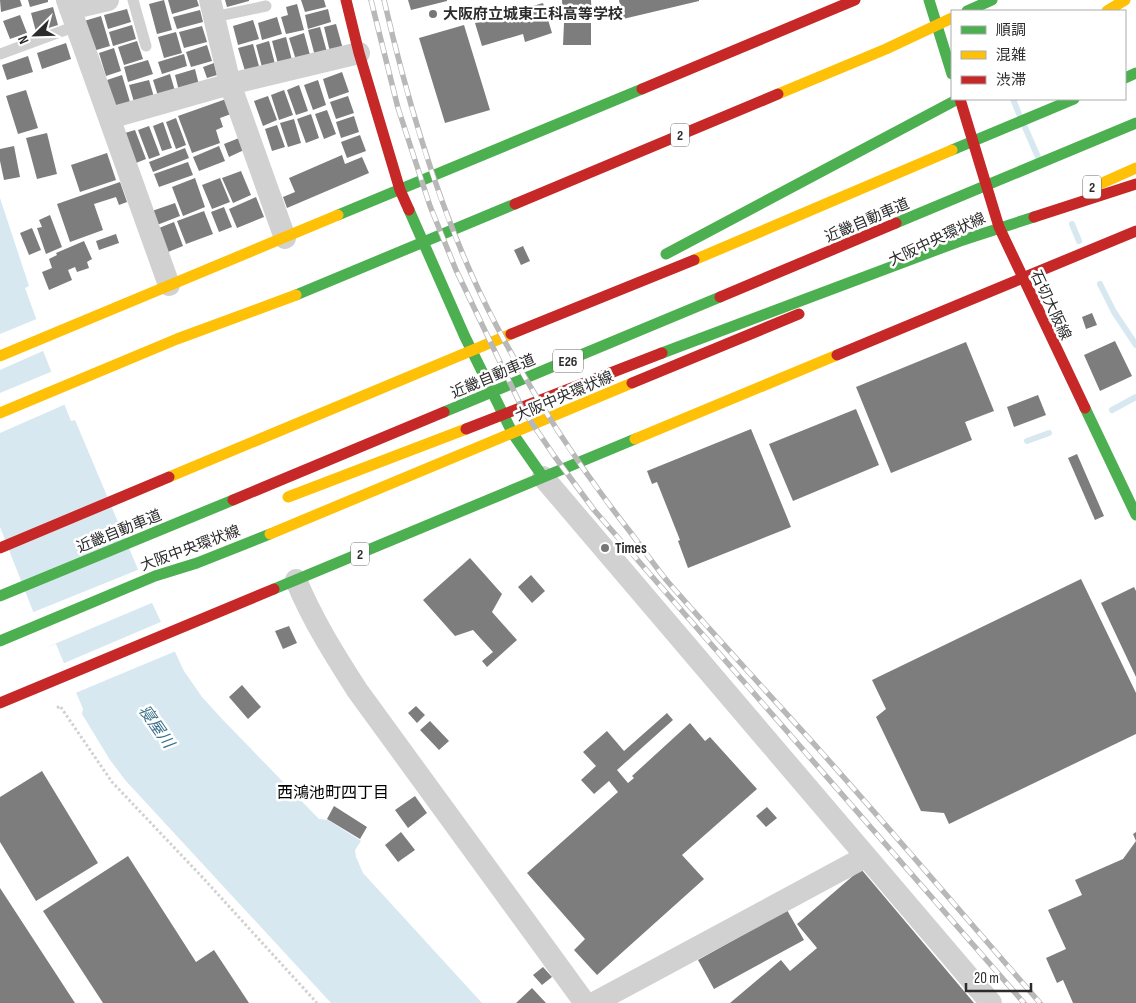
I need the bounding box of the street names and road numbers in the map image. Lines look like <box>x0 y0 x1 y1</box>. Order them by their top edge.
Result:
road number: 2 <box>671 124 689 146</box>
road number: 2 <box>1083 176 1101 198</box>
street label: 近畿自動車道 <box>822 194 912 247</box>
street label: 大阪中央環状線 <box>886 209 989 270</box>
street label: 石切大阪線 <box>1026 267 1075 343</box>
street label: 近畿自動車道 <box>448 350 538 403</box>
road number: E26 <box>553 350 583 372</box>
street label: 大阪中央環状線 <box>512 367 616 426</box>
street label: 近畿自動車道 <box>74 506 164 557</box>
street label: 大阪中央環状線 <box>138 522 243 575</box>
road number: 2 <box>351 542 369 566</box>

